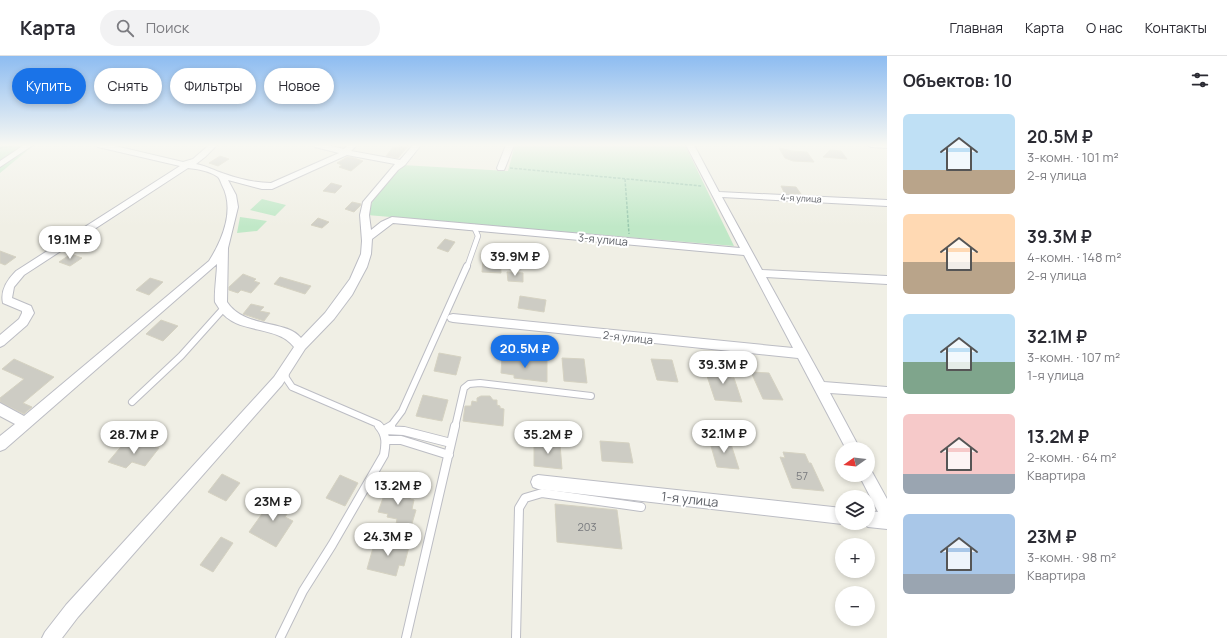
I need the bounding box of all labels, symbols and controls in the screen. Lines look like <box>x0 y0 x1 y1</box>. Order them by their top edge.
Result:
search box <box>100 10 380 46</box>
text: Карта <box>20 15 76 41</box>
icon: search <box>114 17 136 39</box>
text: Поиск <box>146 17 189 38</box>
text: Главная <box>950 18 1003 37</box>
text: Карта <box>1025 18 1064 37</box>
text: О нас <box>1086 18 1123 37</box>
text: Контакты <box>1145 18 1207 37</box>
chip: Купить <box>12 68 86 104</box>
chip: Снять <box>94 68 162 104</box>
chip: Фильтры <box>170 68 256 104</box>
chip: Новое <box>264 68 334 104</box>
text: Объектов: 10 <box>903 69 1012 92</box>
icon: filters <box>1189 69 1211 91</box>
text: 20.5M ₽ <box>1027 125 1093 148</box>
icon: home <box>935 130 983 178</box>
text: 3-комн. · 101 m² <box>1027 148 1119 166</box>
text: 2-я улица <box>1027 166 1086 184</box>
street label: 4-я улица <box>780 190 822 206</box>
text: 39.3M ₽ <box>1027 225 1092 248</box>
pin: 19.1M ₽ <box>33 226 107 260</box>
street label: 3-я улица <box>577 229 629 249</box>
text: 19.1M ₽ <box>48 230 92 248</box>
icon: home <box>935 230 983 278</box>
pin: 39.9M ₽ <box>478 243 552 277</box>
text: 39.9M ₽ <box>490 247 540 265</box>
text: 4-комн. · 148 m² <box>1027 248 1121 266</box>
text: 2-я улица <box>1027 266 1086 284</box>
text: 32.1M ₽ <box>1027 325 1087 348</box>
street label: 2-я улица <box>602 327 654 347</box>
icon: home <box>935 330 983 378</box>
pin: 20.5M ₽ <box>488 335 562 369</box>
text: 20.5M ₽ <box>500 339 550 357</box>
text: 3-комн. · 107 m² <box>1027 348 1120 366</box>
pin: 39.3M ₽ <box>686 351 760 385</box>
text: 39.3M ₽ <box>698 355 748 373</box>
text: 1-я улица <box>1027 366 1084 384</box>
pin: 32.1M ₽ <box>687 420 761 454</box>
pin: 28.7M ₽ <box>97 421 171 455</box>
pin: 35.2M ₽ <box>511 421 585 455</box>
text: 32.1M ₽ <box>701 424 747 442</box>
text: 28.7M ₽ <box>109 425 159 443</box>
text: 35.2M ₽ <box>523 425 573 443</box>
text: 13.2M ₽ <box>1027 425 1089 448</box>
icon: home <box>935 430 983 478</box>
north arrow <box>835 442 875 482</box>
map controls <box>835 442 875 626</box>
text: 2-комн. · 64 m² <box>1027 448 1117 466</box>
text: Квартира <box>1027 466 1086 484</box>
house number: 57 <box>796 468 808 483</box>
pin: 13.2M ₽ <box>361 472 435 506</box>
text: 13.2M ₽ <box>374 476 422 494</box>
street label: 1-я улица <box>661 487 719 511</box>
pin: 23M ₽ <box>245 488 301 522</box>
button: layers <box>835 490 875 530</box>
text: 23M ₽ <box>254 492 292 510</box>
house number: 203 <box>577 519 597 534</box>
pin: 24.3M ₽ <box>351 523 425 557</box>
text: 23M ₽ <box>1027 525 1077 548</box>
text: 24.3M ₽ <box>363 527 413 545</box>
icon: home <box>935 530 983 578</box>
button: + <box>835 538 875 578</box>
text: 3-комн. · 98 m² <box>1027 548 1116 566</box>
text: Квартира <box>1027 566 1086 584</box>
button: − <box>835 586 875 626</box>

